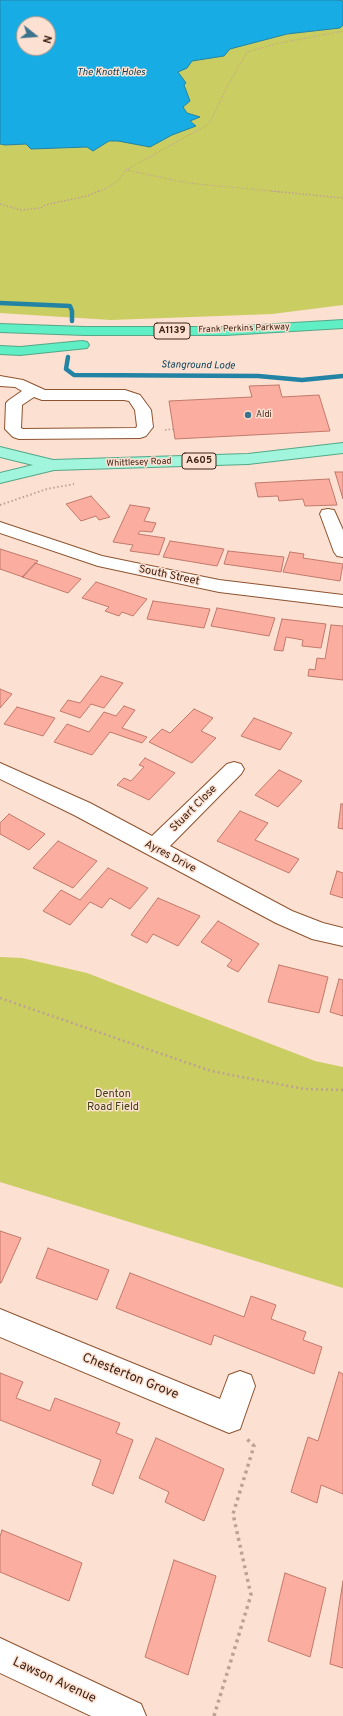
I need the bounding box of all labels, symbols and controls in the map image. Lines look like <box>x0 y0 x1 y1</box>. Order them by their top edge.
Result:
north arrow <box>16 16 56 56</box>
text: N <box>39 33 54 45</box>
water label: The Knott Holes <box>77 67 145 79</box>
street label: Frank Perkins Parkway <box>198 322 290 336</box>
road number: A1139 <box>154 323 190 339</box>
water label: Stanground Lode <box>161 359 235 373</box>
marker: Aldi <box>243 410 253 420</box>
place label: Aldi <box>256 410 272 420</box>
road number: A605 <box>182 453 216 469</box>
street label: Whittlesey Road <box>106 456 172 470</box>
street label: South Street <box>137 563 201 589</box>
street label: Stuart Close <box>168 783 220 835</box>
street label: Ayres Drive <box>142 838 198 876</box>
park label: Denton Road Field <box>87 1088 139 1114</box>
street label: Chesterton Grove <box>79 1351 181 1403</box>
street label: Lawson Avenue <box>10 1655 98 1707</box>

